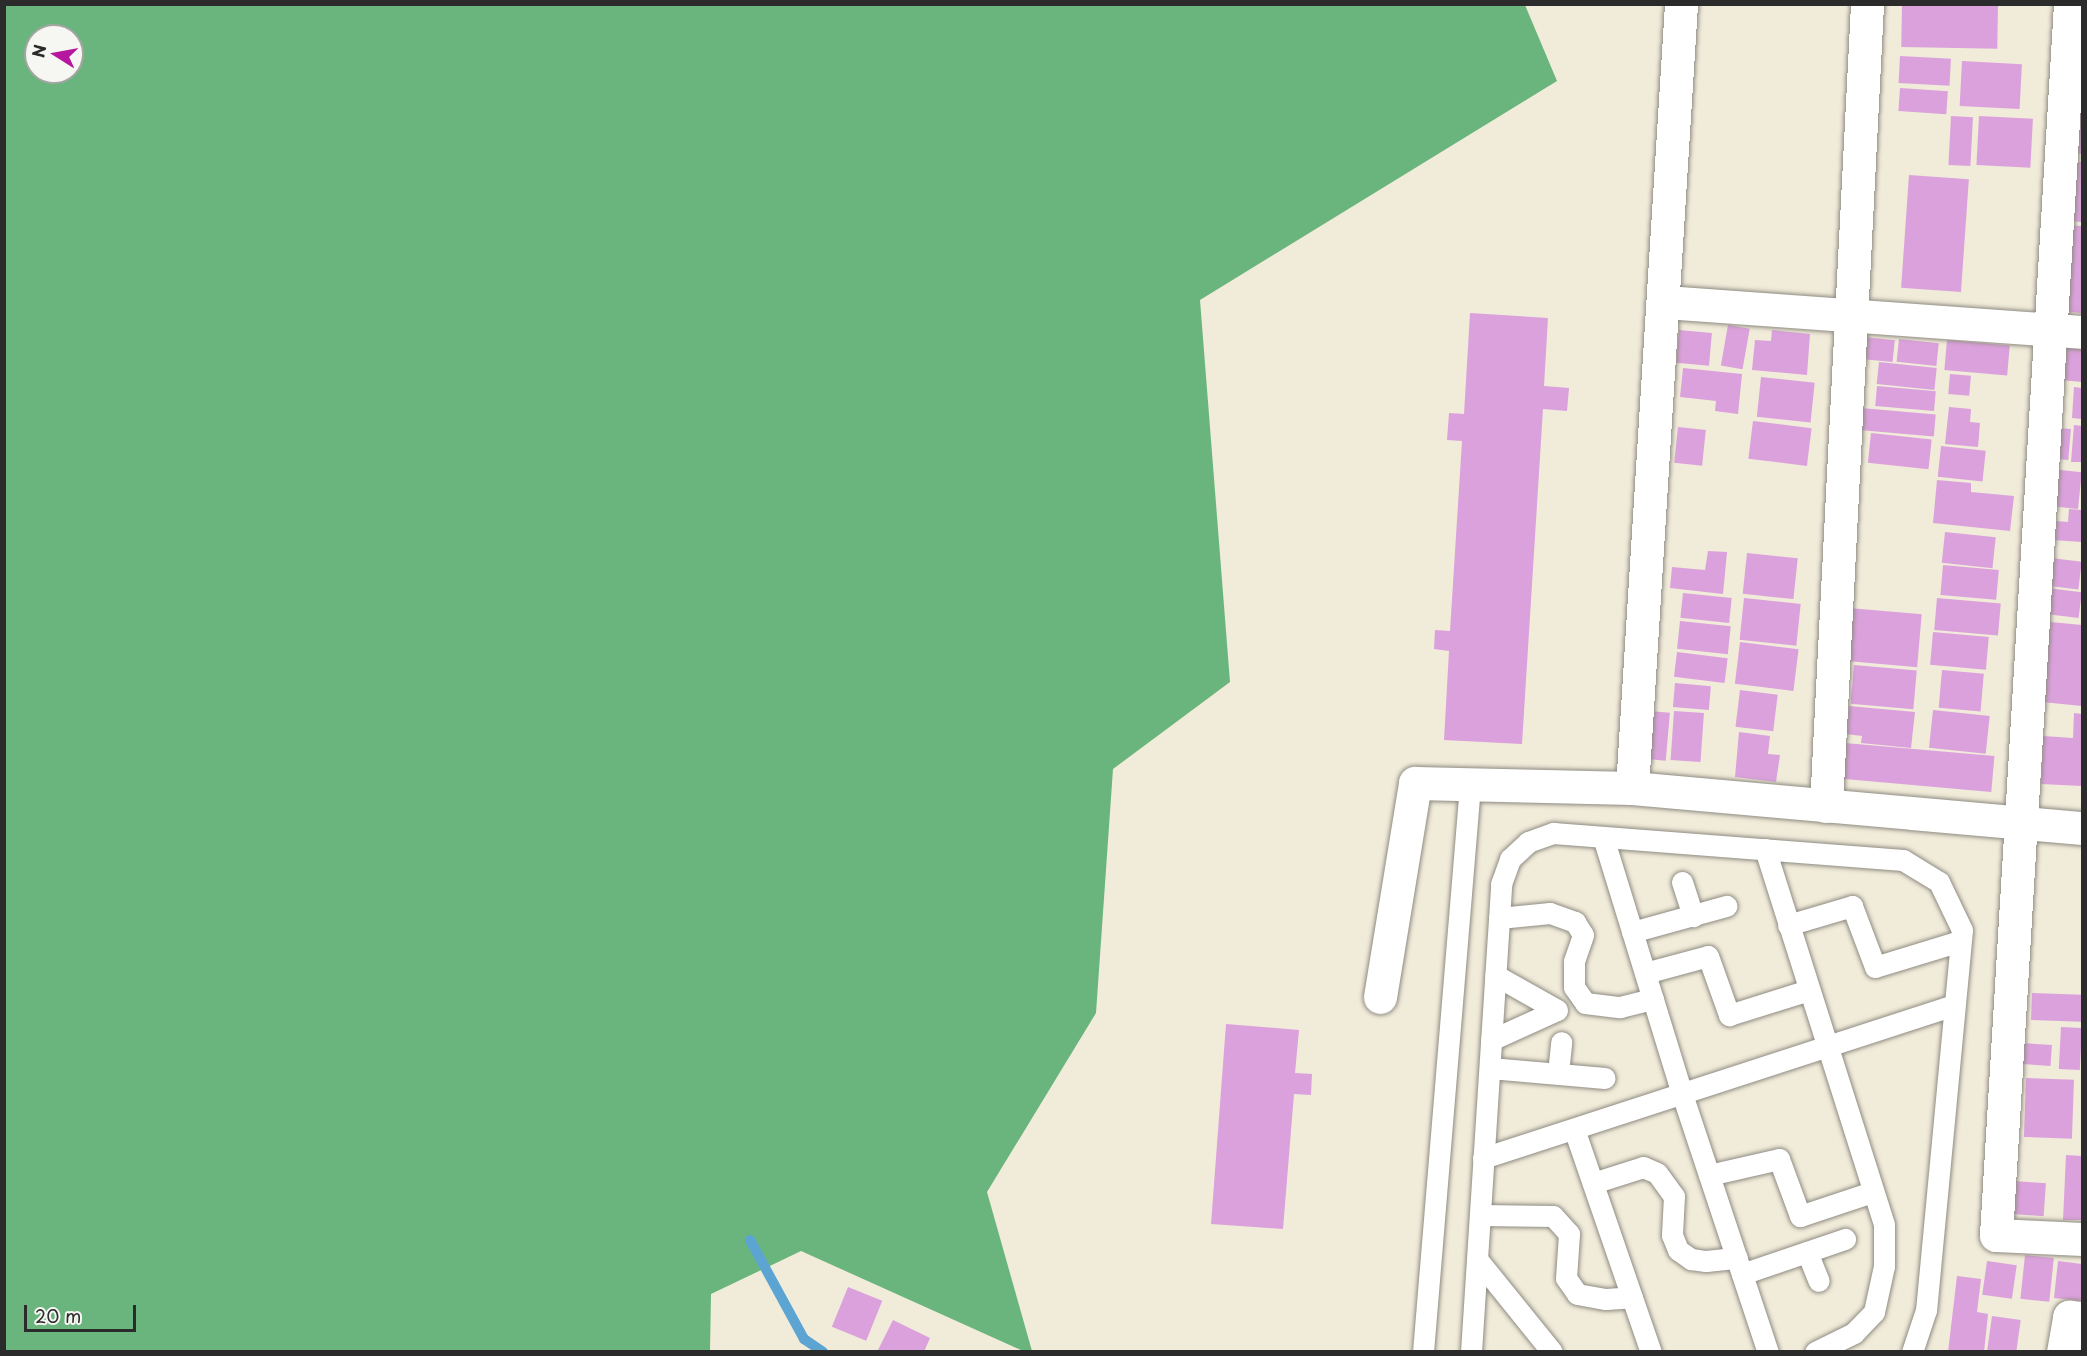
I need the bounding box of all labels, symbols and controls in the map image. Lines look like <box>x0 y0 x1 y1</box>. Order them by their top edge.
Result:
north arrow <box>24 24 84 84</box>
text: N <box>25 42 51 59</box>
scale bar <box>27 1293 140 1331</box>
text: 20 m <box>35 1302 81 1329</box>

